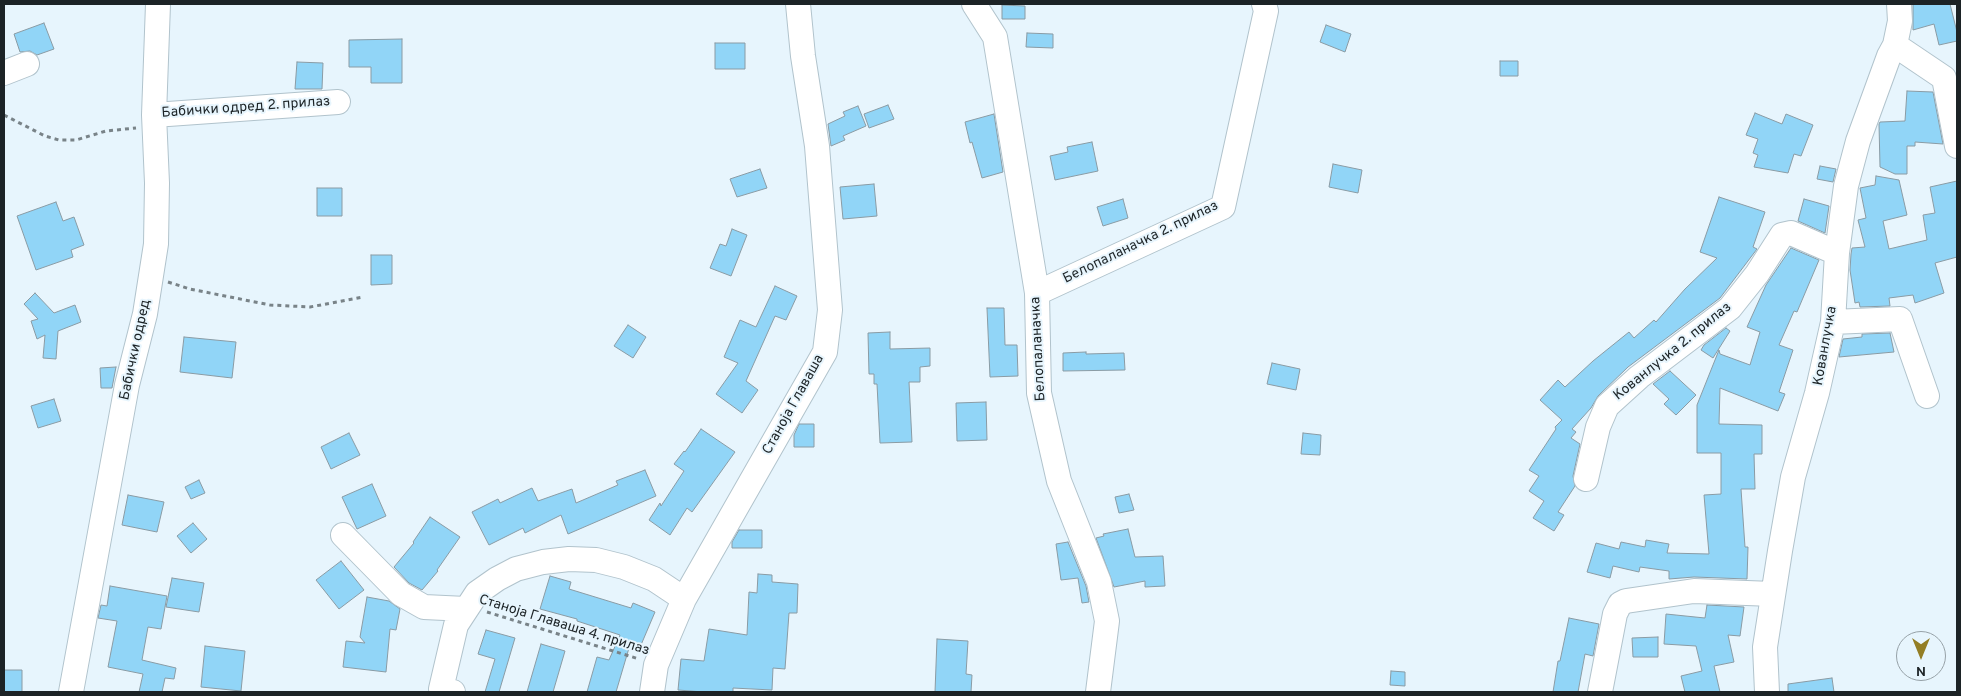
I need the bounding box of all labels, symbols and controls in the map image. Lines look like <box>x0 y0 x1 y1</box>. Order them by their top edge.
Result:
street label: Бабички одред 2. прилаз <box>161 94 331 122</box>
street label: Белопаланачка 2. прилаз <box>1061 198 1221 288</box>
street label: Белопаланачка <box>1028 296 1050 402</box>
street label: Бабички одред <box>117 298 155 402</box>
street label: Кованлучка 2. прилаз <box>1611 299 1735 405</box>
street label: Кованлучка <box>1811 305 1841 387</box>
street label: Станоја Главаша <box>760 352 828 458</box>
street label: Станоја Главаша 4. прилаз <box>476 592 652 660</box>
north arrow <box>1896 631 1946 681</box>
text: N <box>1916 662 1926 679</box>

